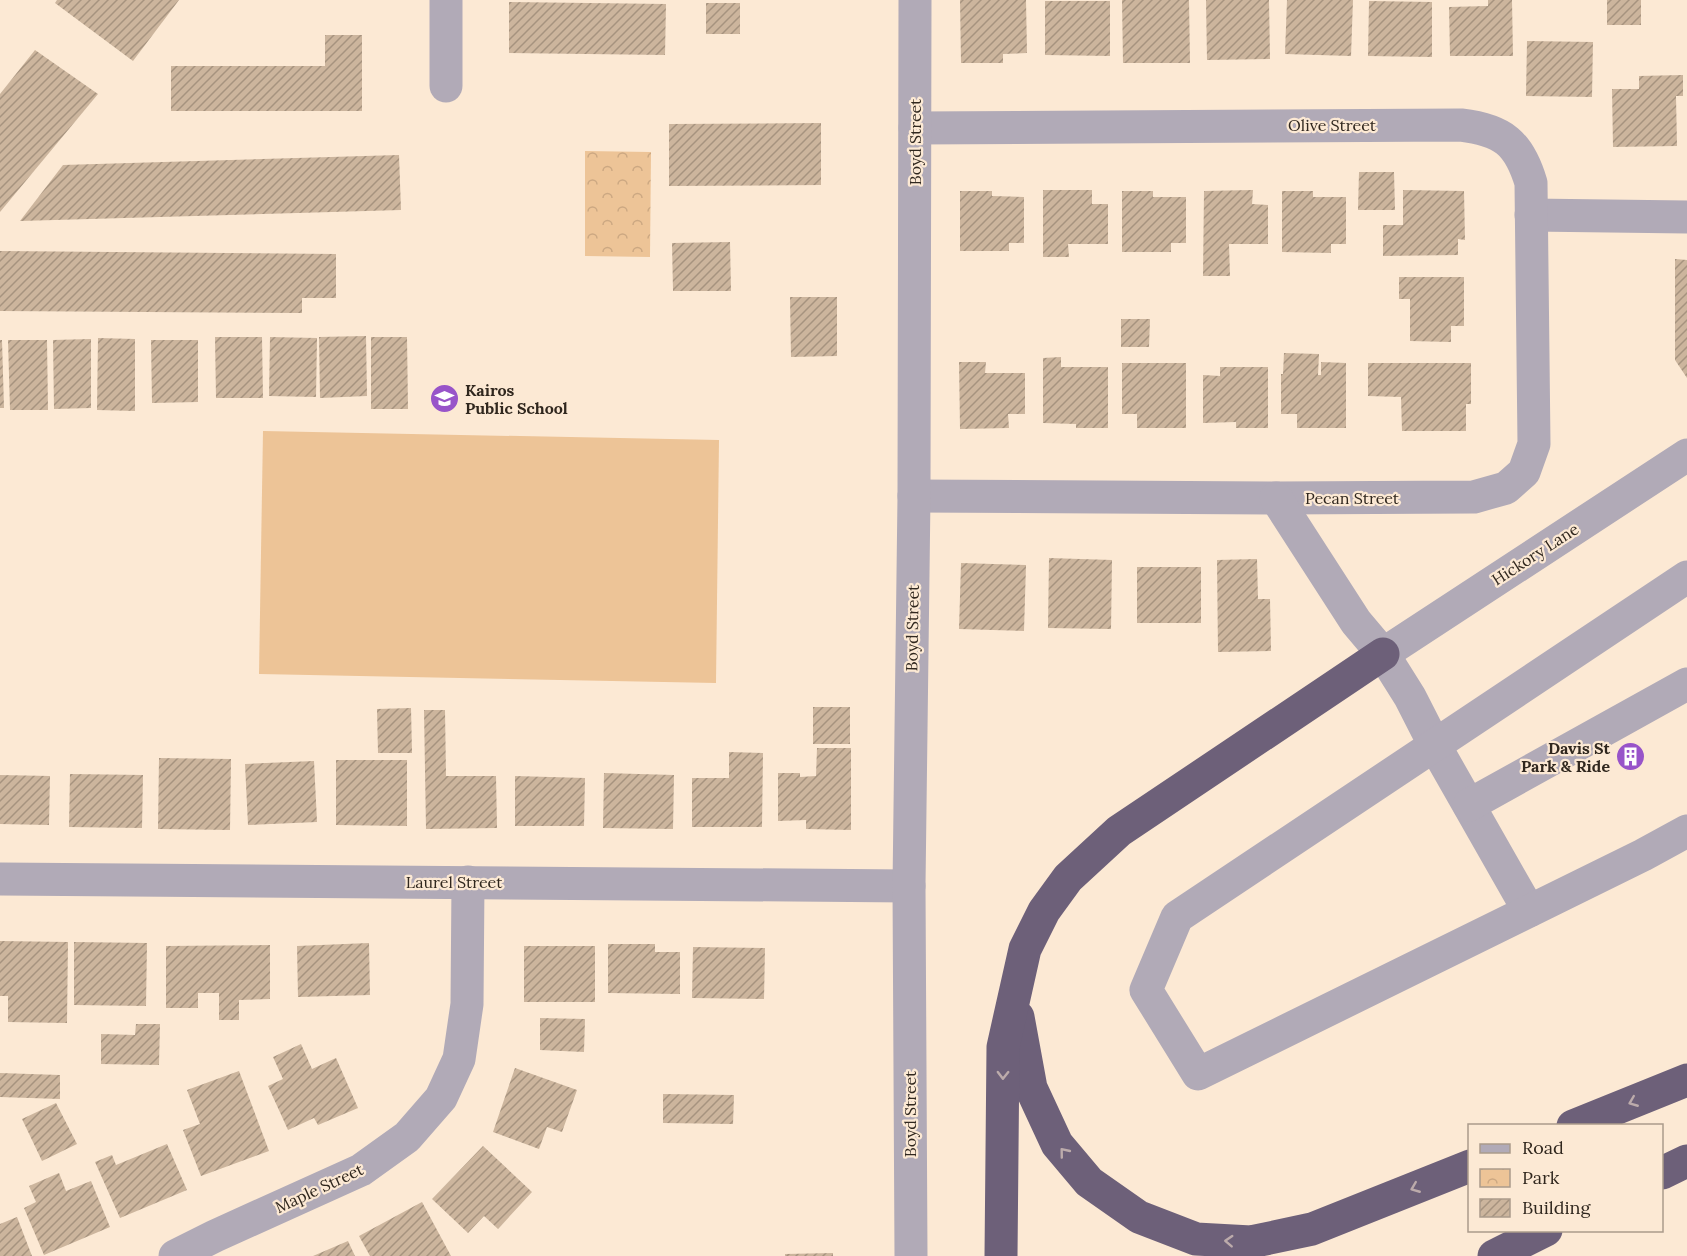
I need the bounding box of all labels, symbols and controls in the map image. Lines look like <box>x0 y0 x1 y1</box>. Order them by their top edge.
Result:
street label: Boyd Street <box>905 98 925 185</box>
street label: Olive Street <box>1288 115 1377 135</box>
place label: Kairos Public School <box>465 380 568 418</box>
school or university icon: Kairos Public School <box>428 383 460 415</box>
street label: Pecan Street <box>1305 488 1400 508</box>
street label: Hickory Lane <box>1488 518 1582 589</box>
street label: Boyd Street <box>901 584 923 671</box>
place label: Davis St Park & Ride <box>1521 738 1610 776</box>
building icon: Davis St Park & Ride <box>1615 741 1647 773</box>
street label: Laurel Street <box>406 872 503 892</box>
street label: Boyd Street <box>900 1070 920 1157</box>
one-way arrow <box>997 1070 1009 1079</box>
one-way arrow <box>1628 1095 1639 1107</box>
legend <box>1468 1124 1663 1232</box>
text: Road <box>1522 1136 1564 1159</box>
one-way arrow <box>1060 1148 1071 1159</box>
street label: Maple Street <box>272 1159 367 1217</box>
text: Park <box>1522 1166 1560 1189</box>
one-way arrow <box>1410 1181 1421 1193</box>
text: Building <box>1522 1196 1592 1219</box>
one-way arrow <box>1225 1234 1234 1247</box>

